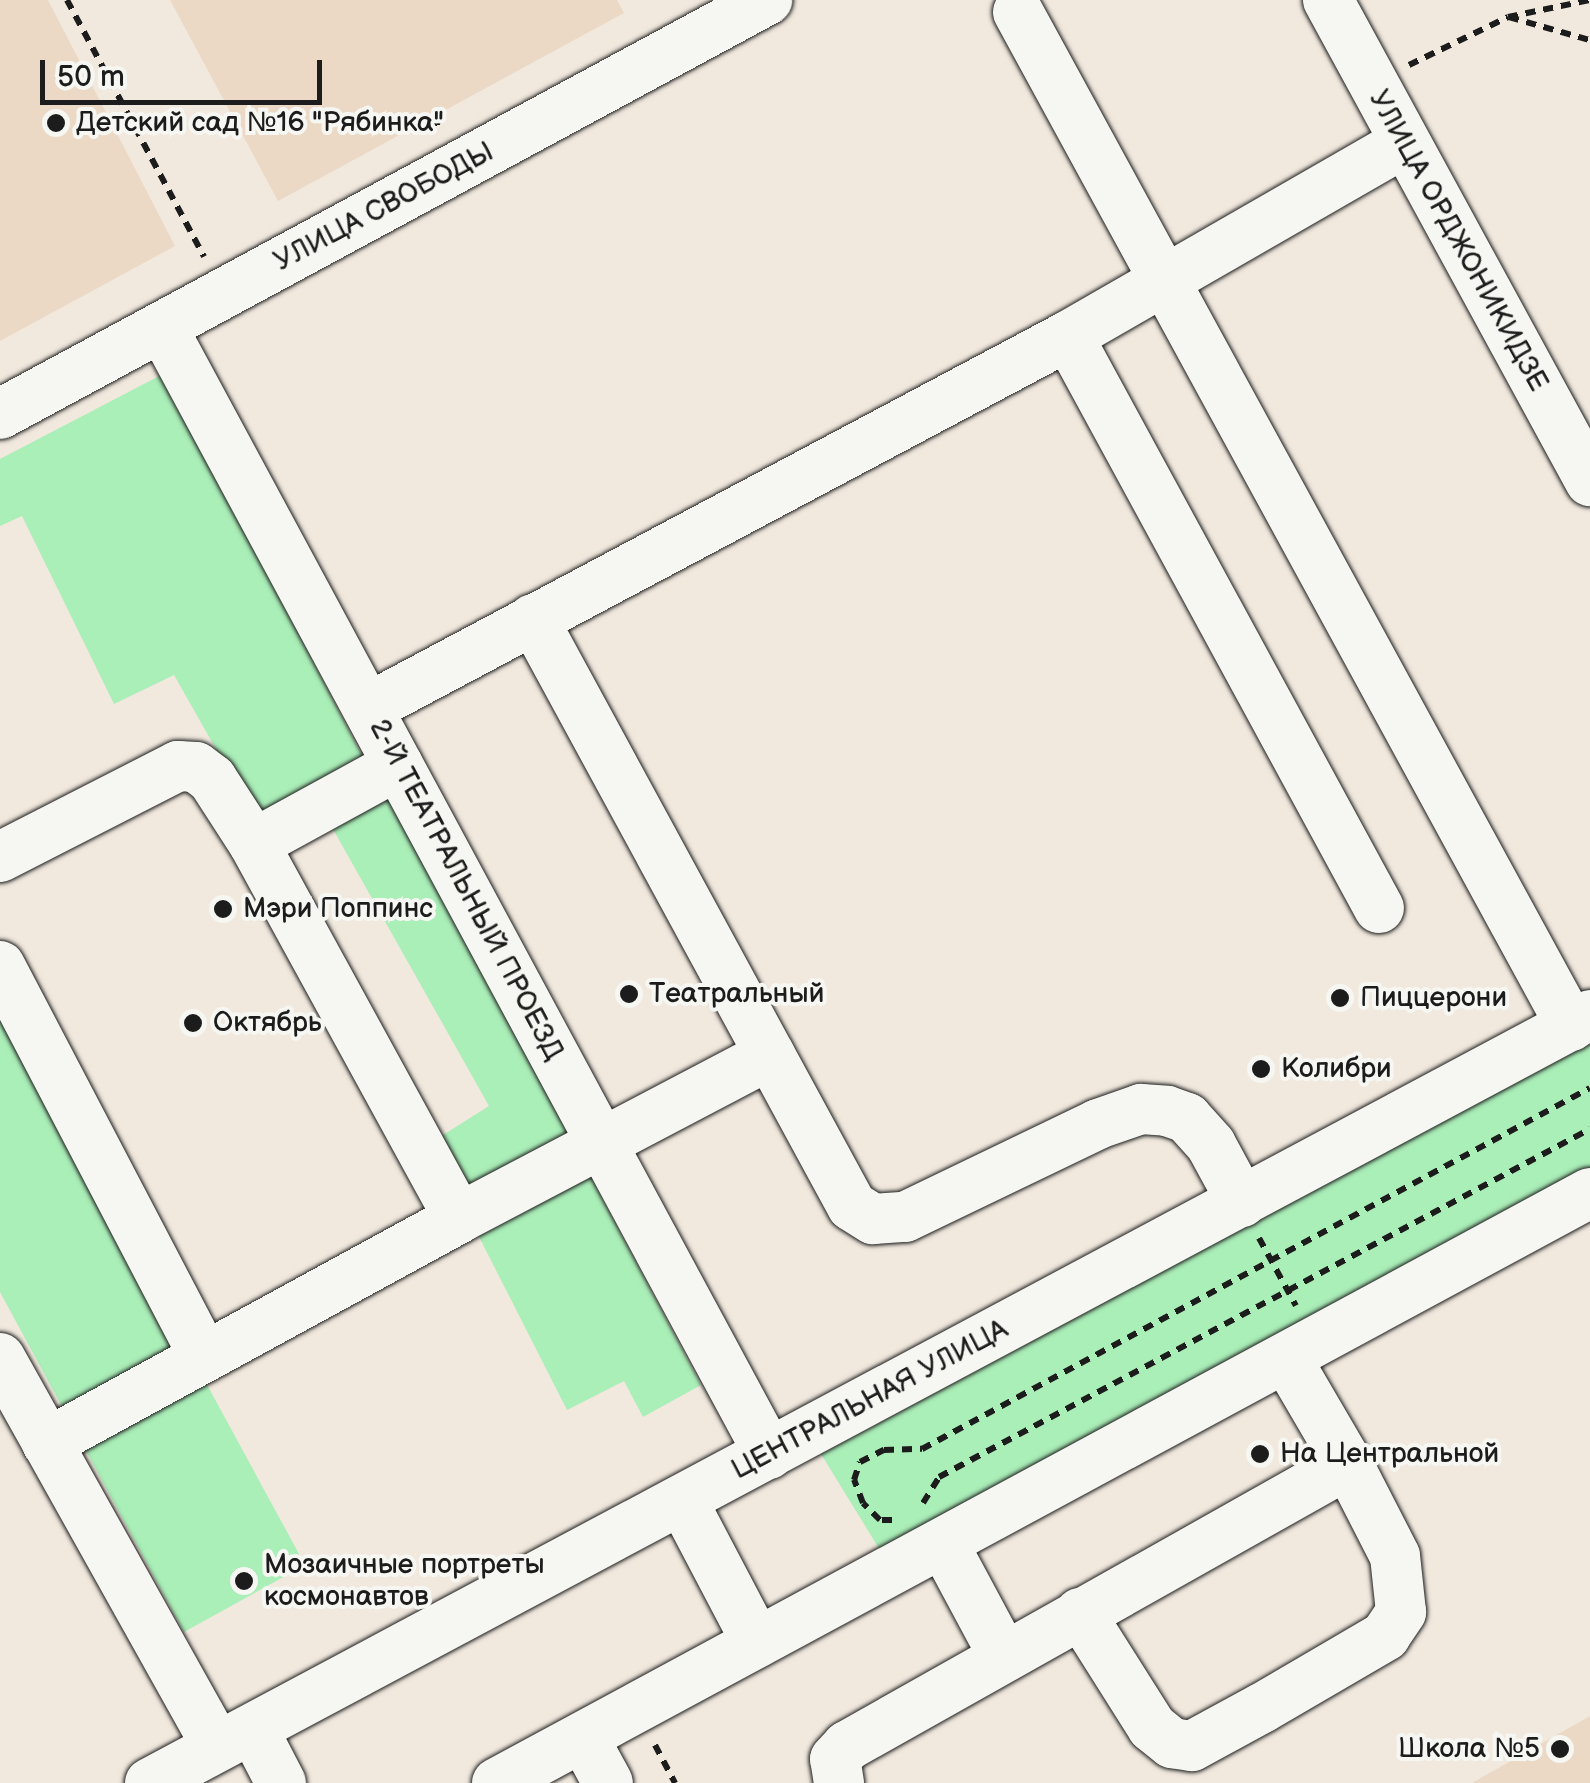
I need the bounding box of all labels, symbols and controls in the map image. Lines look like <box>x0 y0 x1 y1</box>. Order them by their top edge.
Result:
scale bar <box>45 40 328 102</box>
text: 50 m <box>57 59 125 95</box>
street label: УЛИЦА ОРДЖОНИКИДЗЕ <box>1361 85 1555 397</box>
place label: Детский сад №16 "Рябинка" <box>76 106 444 140</box>
marker: Детский сад №16 "Рябинка" <box>45 112 67 134</box>
street label: УЛИЦА СВОБОДЫ <box>269 135 499 279</box>
street label: 2-Й ТЕАТРАЛЬНЫЙ ПРОЕЗД <box>362 714 570 1066</box>
place label: Мэри Поппинс <box>243 892 433 926</box>
marker: Мэри Поппинс <box>212 898 234 920</box>
place label: Театральный <box>649 977 825 1011</box>
place label: Пиццерони <box>1360 981 1507 1015</box>
marker: Театральный <box>618 983 640 1005</box>
marker: Пиццерони <box>1329 987 1351 1009</box>
place label: Октябрь <box>213 1006 322 1040</box>
marker: Октябрь <box>182 1012 204 1034</box>
place label: Колибри <box>1281 1052 1392 1086</box>
marker: Колибри <box>1250 1058 1272 1080</box>
street label: ЦЕНТРАЛЬНАЯ УЛИЦА <box>726 1313 1014 1487</box>
place label: На Центральной <box>1280 1437 1499 1471</box>
marker: На Центральной <box>1249 1443 1271 1465</box>
place label: Мозаичные портреты космонавтов <box>264 1548 545 1614</box>
marker: Мозаичные портреты космонавтов <box>233 1570 255 1592</box>
place label: Школа №5 <box>1398 1732 1540 1766</box>
marker: Школа №5 <box>1549 1738 1571 1760</box>

